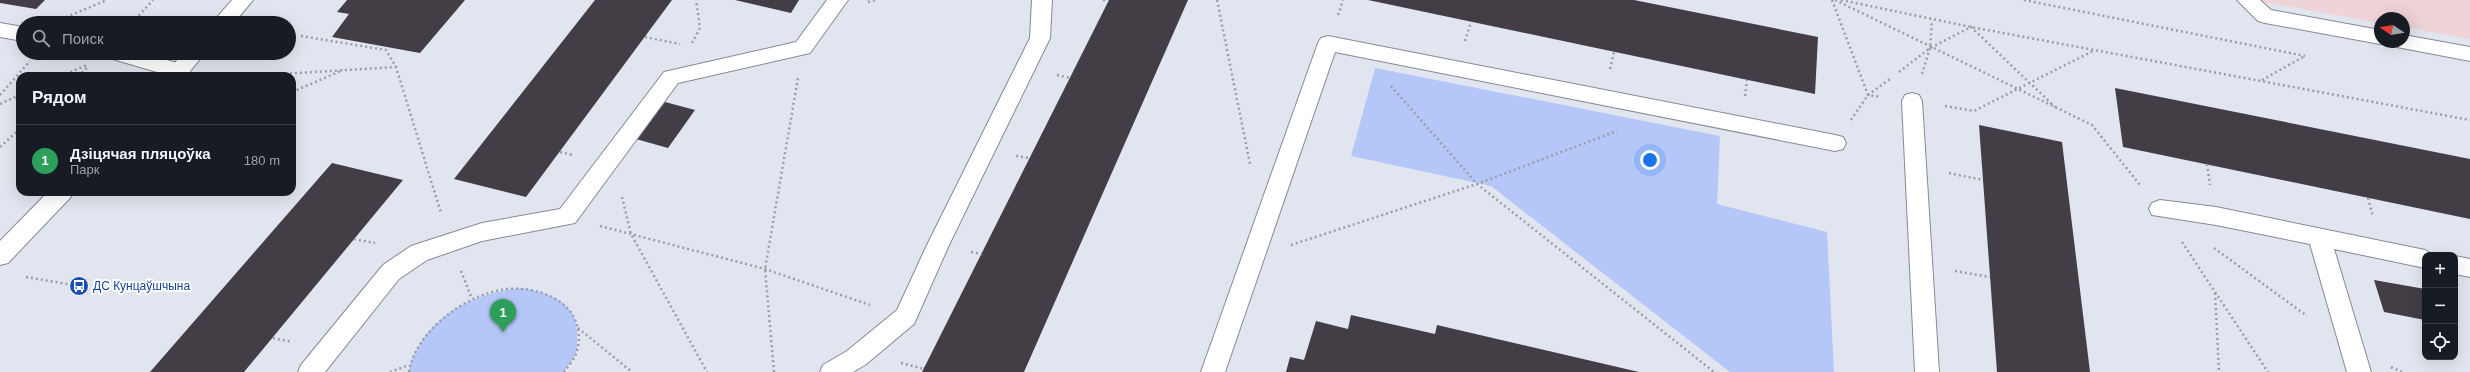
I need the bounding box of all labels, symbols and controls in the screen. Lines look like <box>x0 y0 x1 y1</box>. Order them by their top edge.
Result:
north arrow <box>2374 12 2410 48</box>
search box <box>16 16 296 60</box>
icon: search <box>30 27 52 49</box>
text: Поиск <box>62 30 104 47</box>
text: Рядом <box>32 88 87 107</box>
text: Дзіцячая пляцоўка <box>70 145 211 162</box>
your location <box>1640 150 1660 170</box>
text: 1 <box>41 153 49 168</box>
text: 180 m <box>244 153 280 168</box>
text: Парк <box>70 162 100 177</box>
map controls <box>2422 252 2458 360</box>
button: + <box>2422 252 2458 288</box>
bus stop icon: ДС Кунцаўшчына <box>68 275 90 297</box>
place label: ДС Кунцаўшчына <box>93 279 190 293</box>
button: − <box>2422 288 2458 324</box>
pin: 1 <box>490 299 516 332</box>
button: locate <box>2422 324 2458 360</box>

